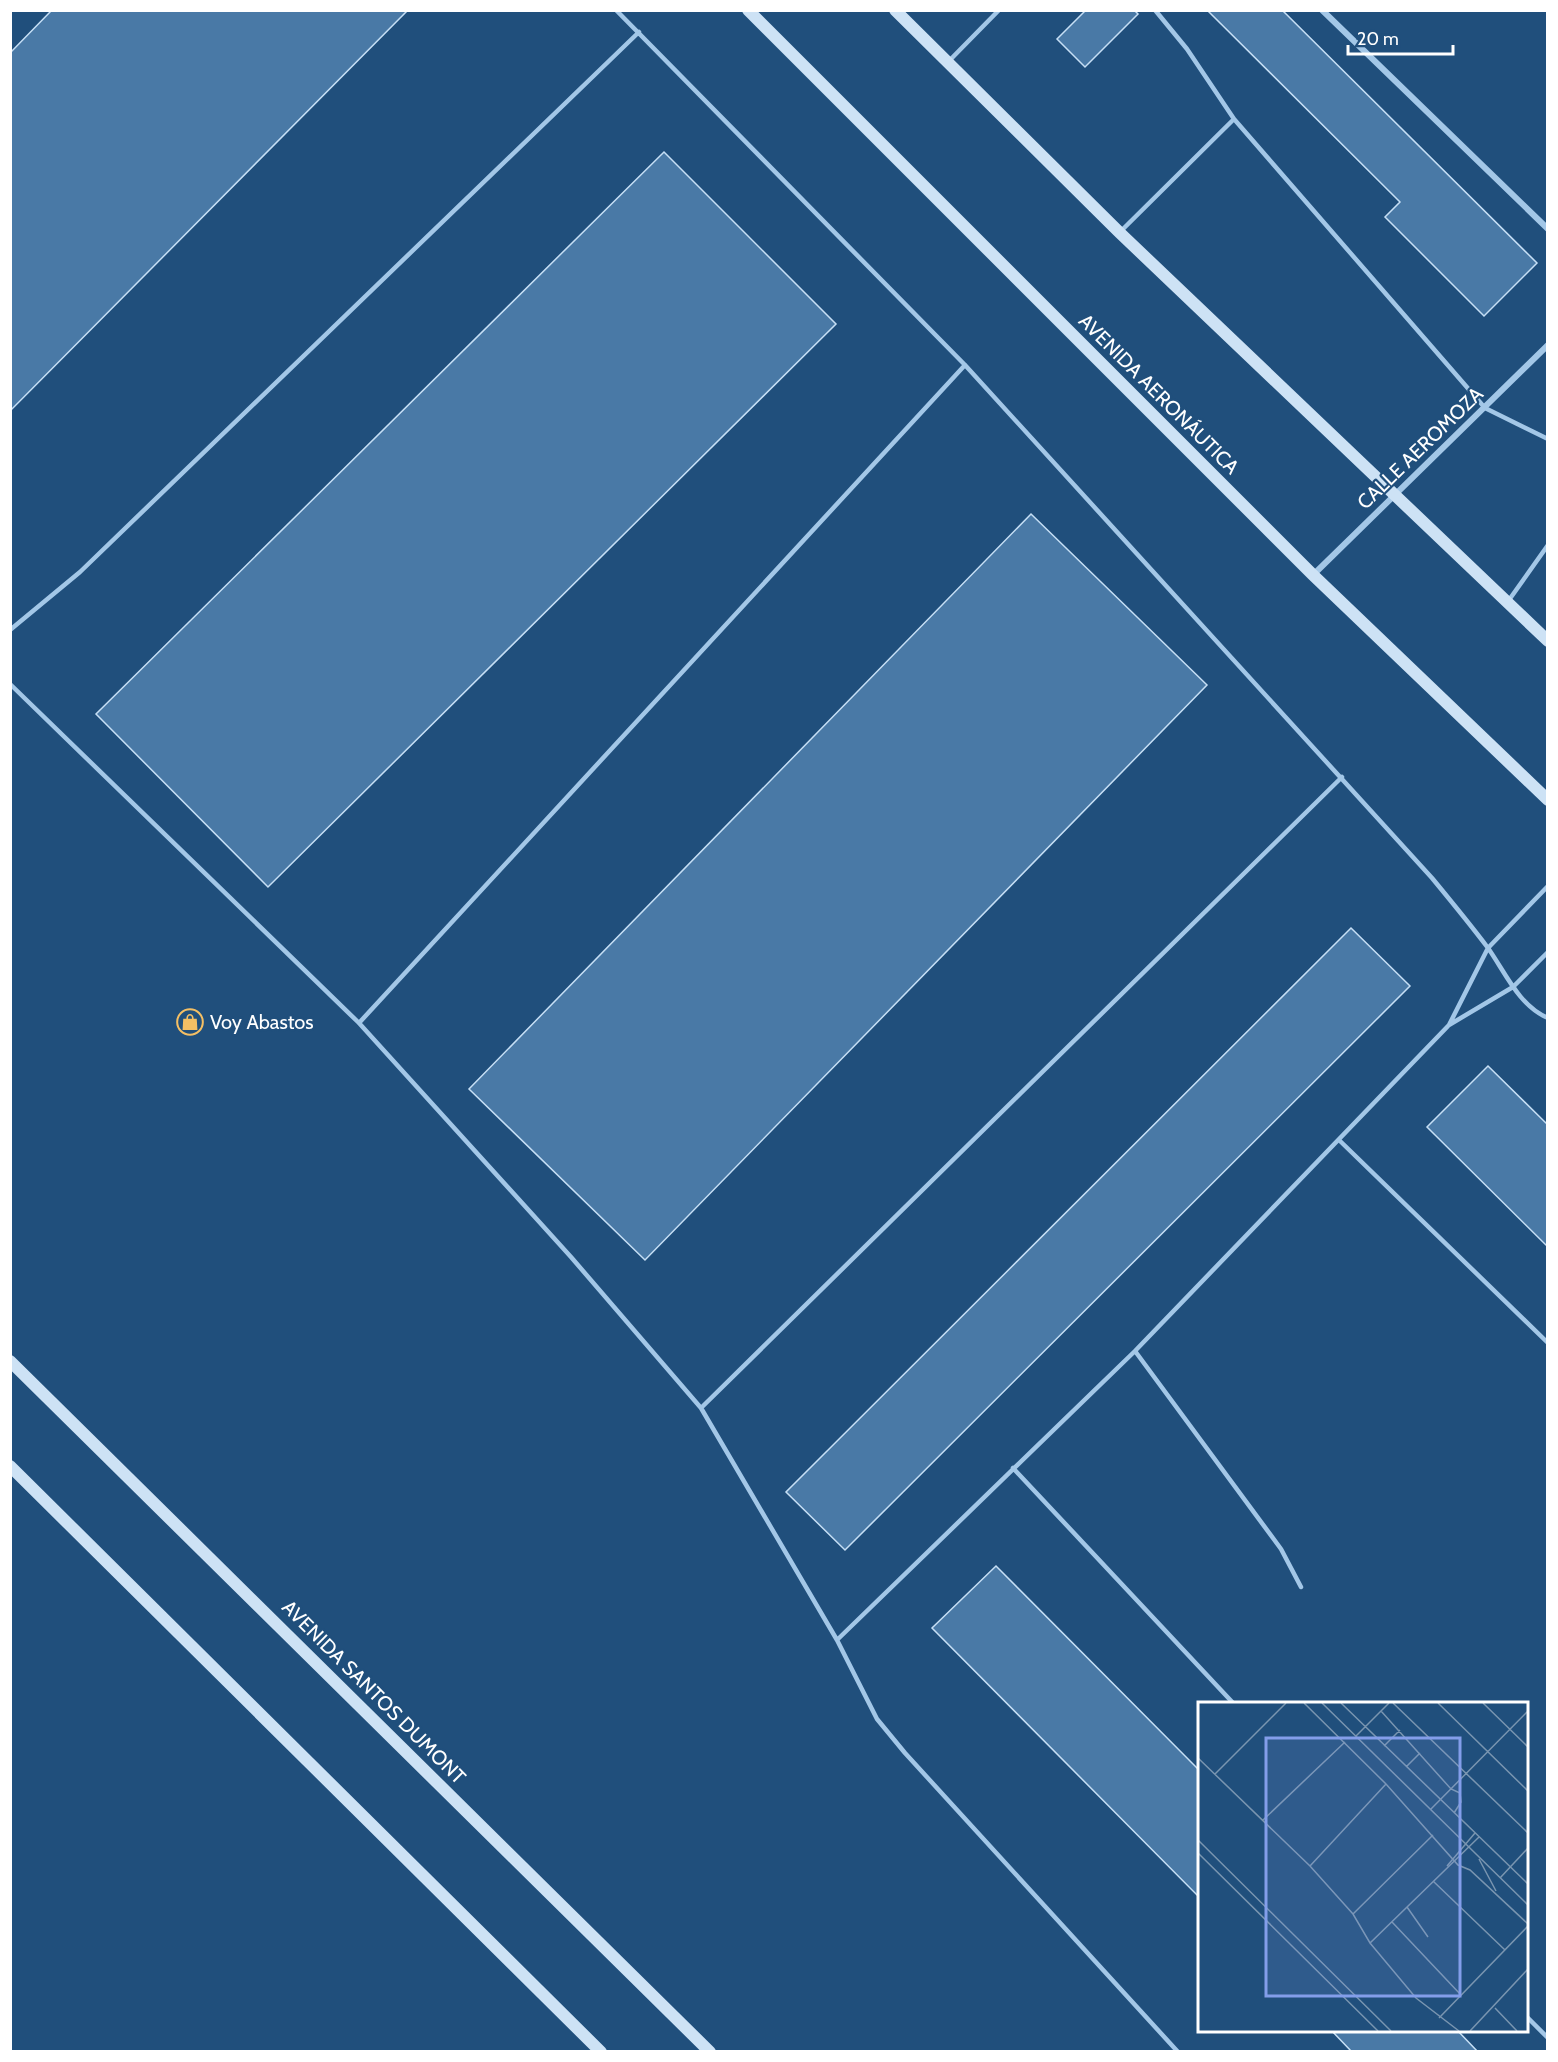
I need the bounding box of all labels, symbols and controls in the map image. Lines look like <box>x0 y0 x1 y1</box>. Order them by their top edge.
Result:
scale bar <box>1348 18 1453 56</box>
text: 20 m <box>1357 28 1399 50</box>
street label: AVENIDA AERONÁUTICA <box>1074 309 1245 480</box>
street label: CALLE AEROMOZA <box>1352 381 1488 514</box>
shop icon: Voy Abastos <box>175 1007 205 1037</box>
place label: Voy Abastos <box>210 1010 314 1034</box>
street label: AVENIDA SANTOS DUMONT <box>277 1595 471 1789</box>
inset map <box>1198 1702 1528 2032</box>

